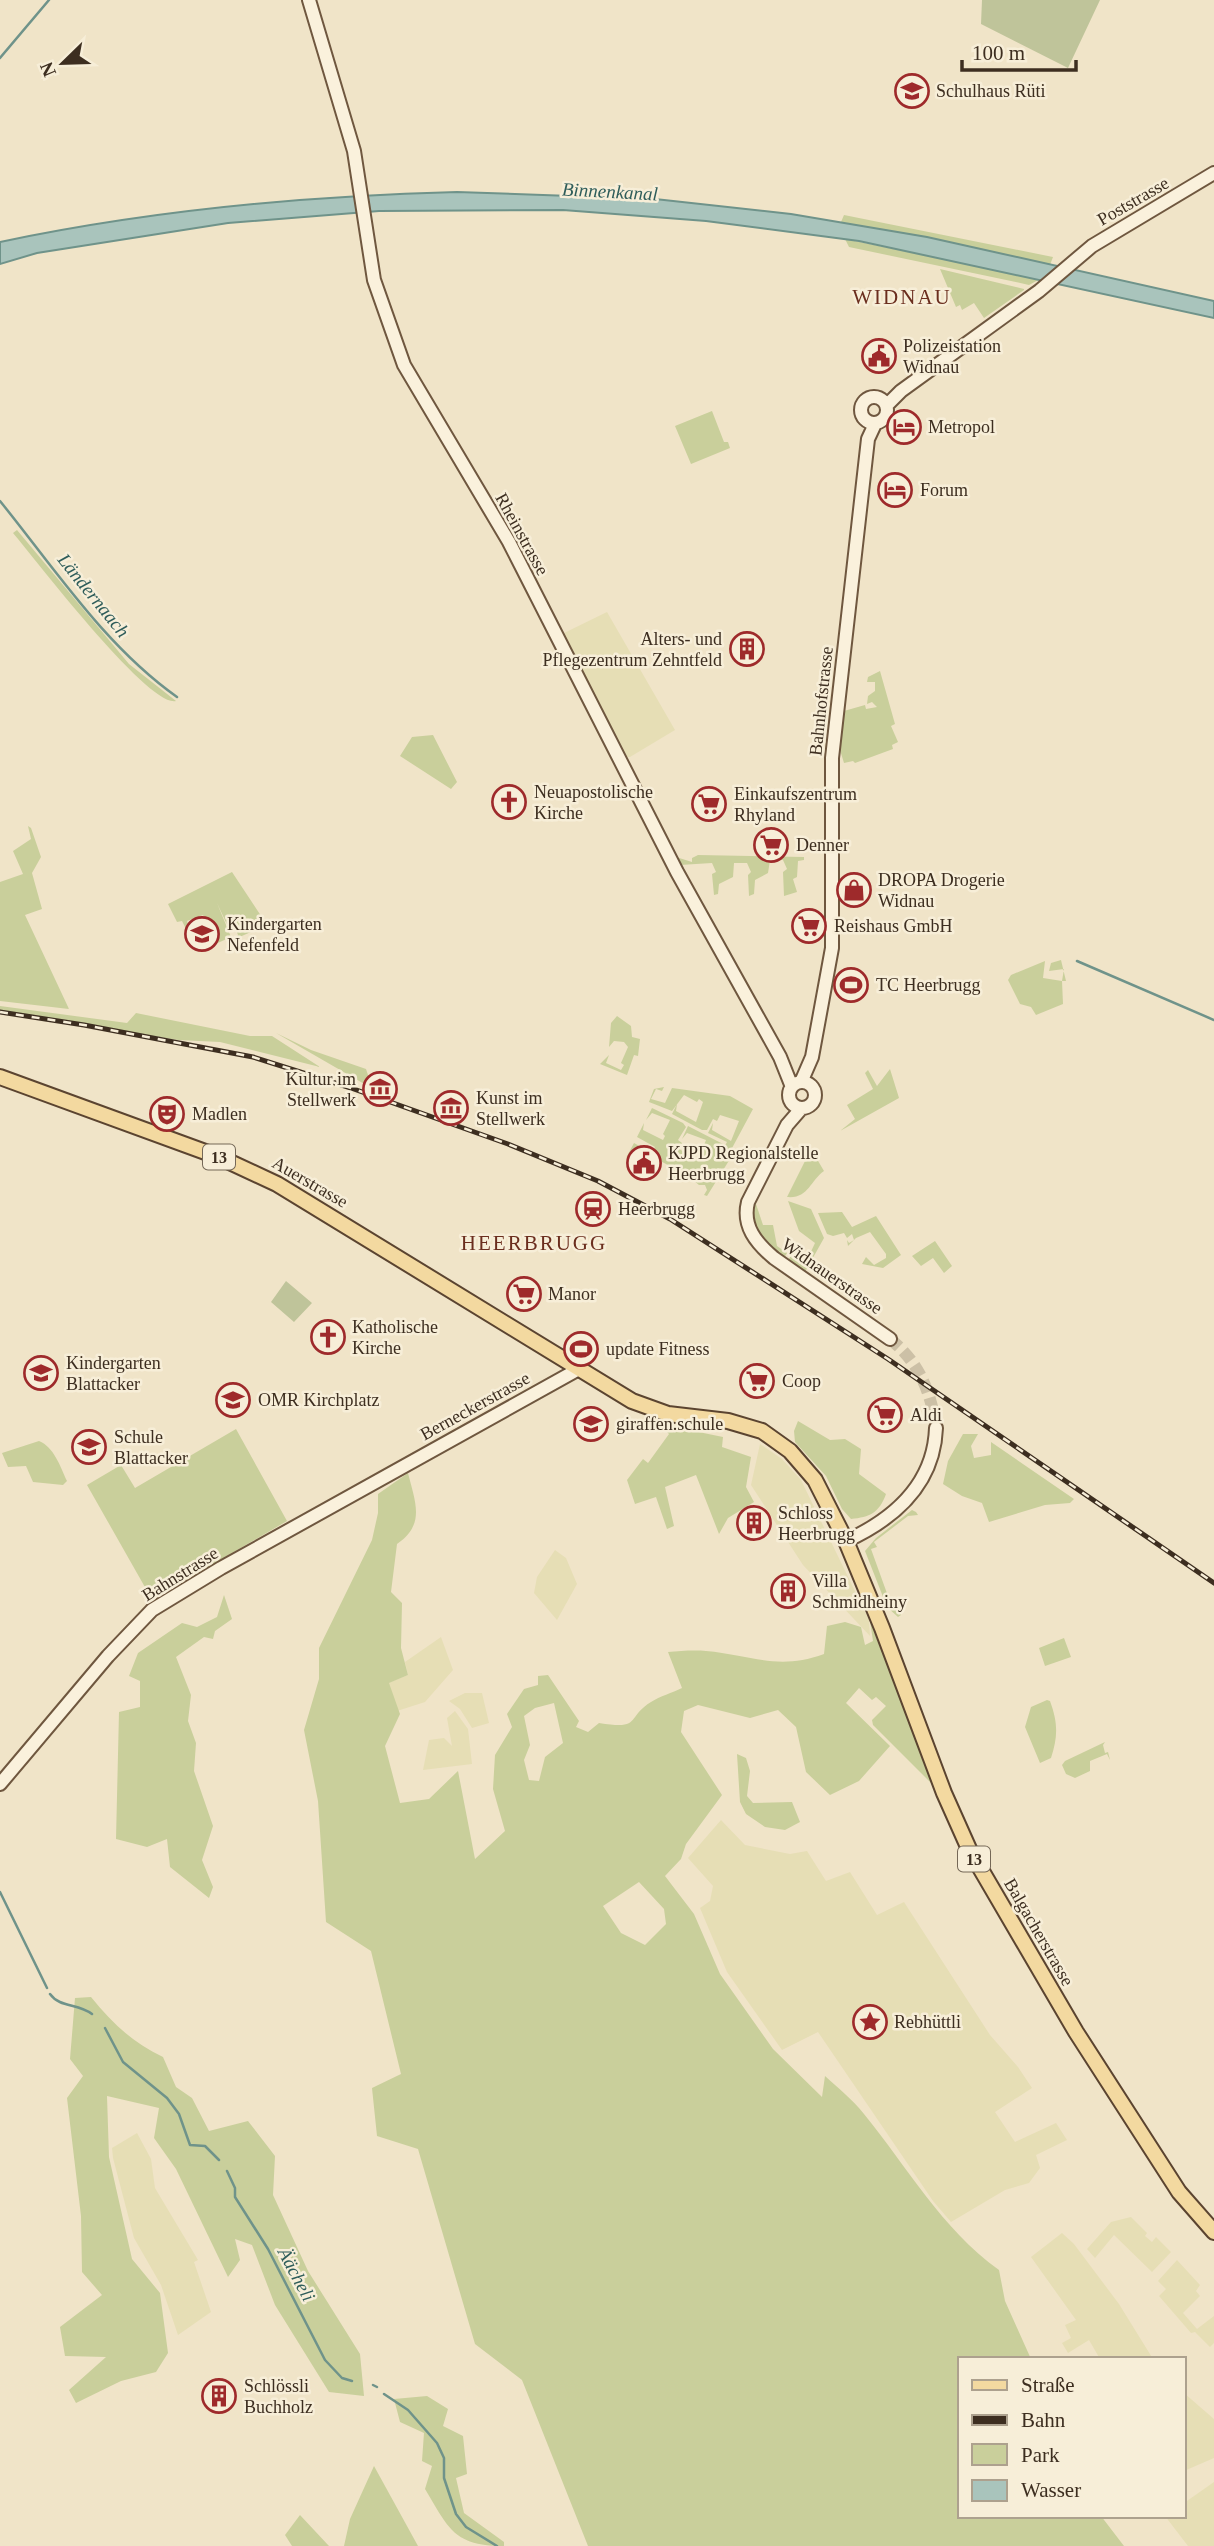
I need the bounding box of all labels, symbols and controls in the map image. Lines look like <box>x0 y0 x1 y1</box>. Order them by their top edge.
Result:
north arrow <box>28 28 98 98</box>
scale bar <box>962 28 1076 72</box>
text: 100 m <box>972 41 1025 65</box>
text: N <box>35 59 60 80</box>
school or university icon: Schulhaus Rüti <box>893 72 931 110</box>
place label: Schulhaus Rüti <box>936 81 1046 101</box>
street label: Poststrasse <box>1094 173 1172 229</box>
water label: Binnenkanal <box>561 179 658 204</box>
district label: WIDNAU <box>852 285 952 309</box>
place label: Polizeistation Widnau <box>903 336 1001 377</box>
public building icon: Polizeistation Widnau <box>860 337 898 375</box>
hotel icon: Metropol <box>885 408 923 446</box>
place label: Metropol <box>928 417 995 437</box>
hotel icon: Forum <box>876 471 914 509</box>
place label: Forum <box>920 480 968 500</box>
street label: Rheinstrasse <box>491 489 553 579</box>
water label: Ländernaach <box>53 549 134 641</box>
place label: Alters- und Pflegezentrum Zehntfeld <box>543 629 722 670</box>
building icon: Alters- und Pflegezentrum Zehntfeld <box>728 630 766 668</box>
street label: Bahnhofstrasse <box>805 645 837 757</box>
place label: Neuapostolische Kirche <box>534 782 653 823</box>
church icon: Neuapostolische Kirche <box>490 783 528 821</box>
place label: Einkaufszentrum Rhyland <box>734 784 857 825</box>
supermarket icon: Einkaufszentrum Rhyland <box>690 785 728 823</box>
supermarket icon: Denner <box>752 826 790 864</box>
place label: Denner <box>796 835 849 855</box>
place label: DROPA Drogerie Widnau <box>878 870 1005 911</box>
shop icon: DROPA Drogerie Widnau <box>835 871 873 909</box>
supermarket icon: Reishaus GmbH <box>790 907 828 945</box>
place label: Kindergarten Nefenfeld <box>227 914 322 955</box>
school or university icon: Kindergarten Nefenfeld <box>183 915 221 953</box>
place label: Reishaus GmbH <box>834 916 953 936</box>
sports icon: TC Heerbrugg <box>832 966 870 1004</box>
place label: TC Heerbrugg <box>876 975 980 995</box>
place label: Kultur im Stellwerk <box>286 1069 356 1110</box>
museum icon: Kultur im Stellwerk <box>361 1070 399 1108</box>
place label: Kunst im Stellwerk <box>476 1088 545 1129</box>
museum icon: Kunst im Stellwerk <box>432 1089 470 1127</box>
theatre icon: Madlen <box>148 1095 186 1133</box>
place label: Madlen <box>192 1104 247 1124</box>
place label: KJPD Regionalstelle Heerbrugg <box>668 1143 819 1184</box>
road number: 13 <box>203 1144 235 1170</box>
public building icon: KJPD Regionalstelle Heerbrugg <box>625 1144 663 1182</box>
street label: Auerstrasse <box>269 1152 351 1212</box>
station icon: Heerbrugg <box>574 1190 612 1228</box>
place label: Heerbrugg <box>618 1199 695 1219</box>
district label: HEERBRUGG <box>461 1231 607 1255</box>
street label: Widnauerstrasse <box>778 1234 886 1318</box>
supermarket icon: Manor <box>505 1275 543 1313</box>
place label: Manor <box>548 1284 596 1304</box>
place label: Katholische Kirche <box>352 1317 438 1358</box>
church icon: Katholische Kirche <box>309 1318 347 1356</box>
sports icon: update Fitness <box>562 1330 600 1368</box>
place label: update Fitness <box>606 1339 710 1359</box>
place label: Kindergarten Blattacker <box>66 1353 161 1394</box>
school or university icon: Kindergarten Blattacker <box>22 1354 60 1392</box>
supermarket icon: Coop <box>738 1362 776 1400</box>
street label: Berneckerstrasse <box>417 1368 533 1444</box>
place label: Coop <box>782 1371 821 1391</box>
school or university icon: OMR Kirchplatz <box>214 1381 252 1419</box>
place label: OMR Kirchplatz <box>258 1390 379 1410</box>
supermarket icon: Aldi <box>866 1396 904 1434</box>
school or university icon: giraffen.schule <box>572 1405 610 1443</box>
place label: Aldi <box>910 1405 942 1425</box>
place label: giraffen.schule <box>616 1414 723 1434</box>
place label: Schule Blattacker <box>114 1427 188 1468</box>
school or university icon: Schule Blattacker <box>70 1428 108 1466</box>
place label: Schloss Heerbrugg <box>778 1503 855 1544</box>
building icon: Schloss Heerbrugg <box>735 1504 773 1542</box>
street label: Bahnstrasse <box>138 1543 222 1605</box>
place label: Villa Schmidheiny <box>812 1571 907 1612</box>
building icon: Villa Schmidheiny <box>769 1572 807 1610</box>
road number: 13 <box>958 1846 990 1871</box>
street label: Balgacherstrasse <box>1000 1875 1078 1989</box>
place icon: Rebhüttli <box>851 2003 889 2041</box>
place label: Rebhüttli <box>894 2012 961 2032</box>
water label: Äächeli <box>273 2242 319 2305</box>
legend <box>958 2357 1186 2518</box>
text: Straße <box>1021 2373 1075 2397</box>
place label: Schlössli Buchholz <box>244 2376 313 2417</box>
building icon: Schlössli Buchholz <box>200 2377 238 2415</box>
text: Bahn <box>1021 2408 1066 2432</box>
text: Park <box>1021 2443 1060 2467</box>
text: Wasser <box>1021 2478 1081 2502</box>

